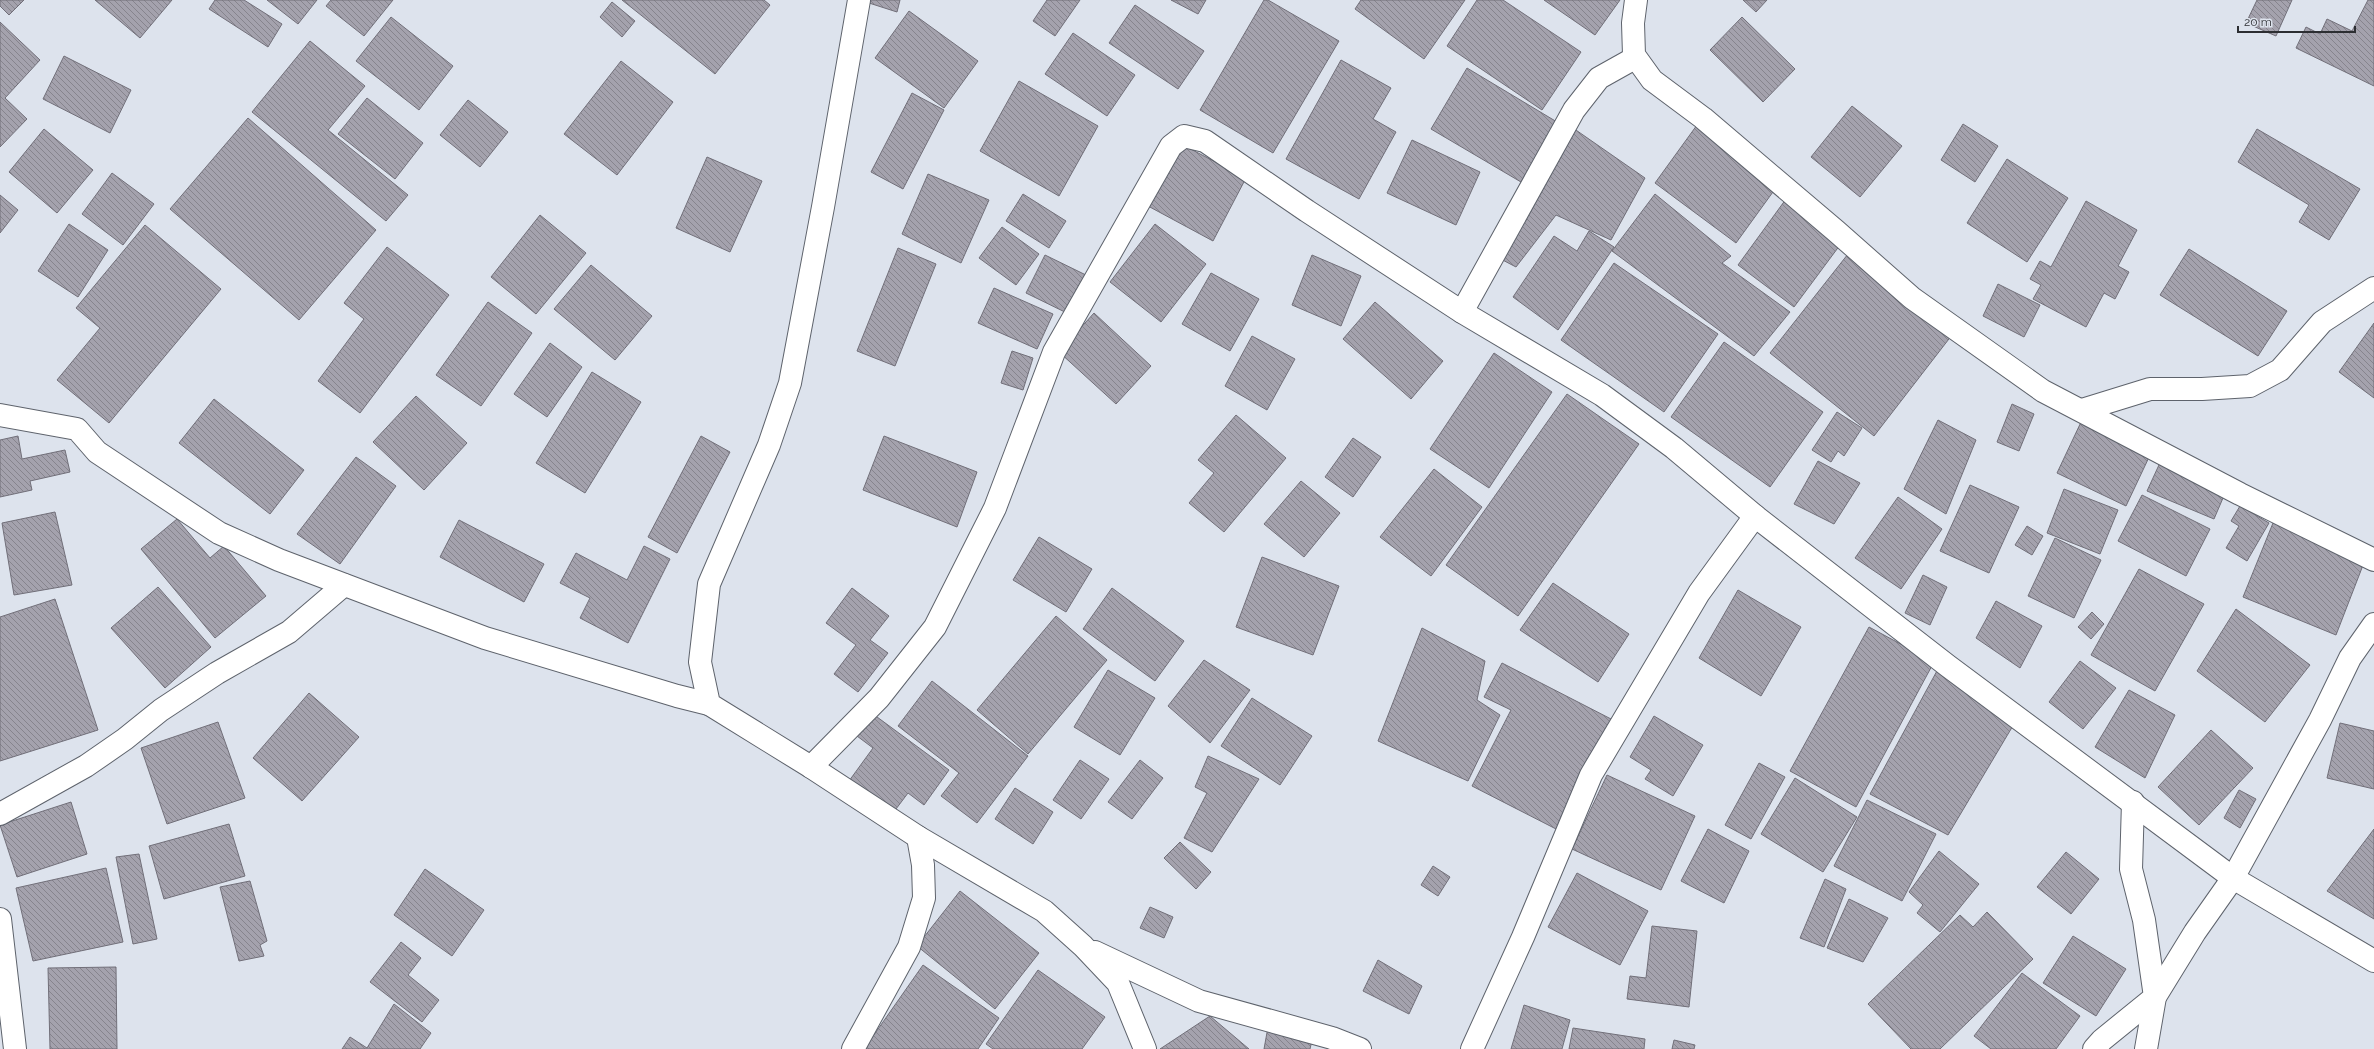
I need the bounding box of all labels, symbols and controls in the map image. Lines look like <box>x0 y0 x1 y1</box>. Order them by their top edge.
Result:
scale bar <box>2238 8 2355 34</box>
text: 20 m <box>2244 15 2272 29</box>

